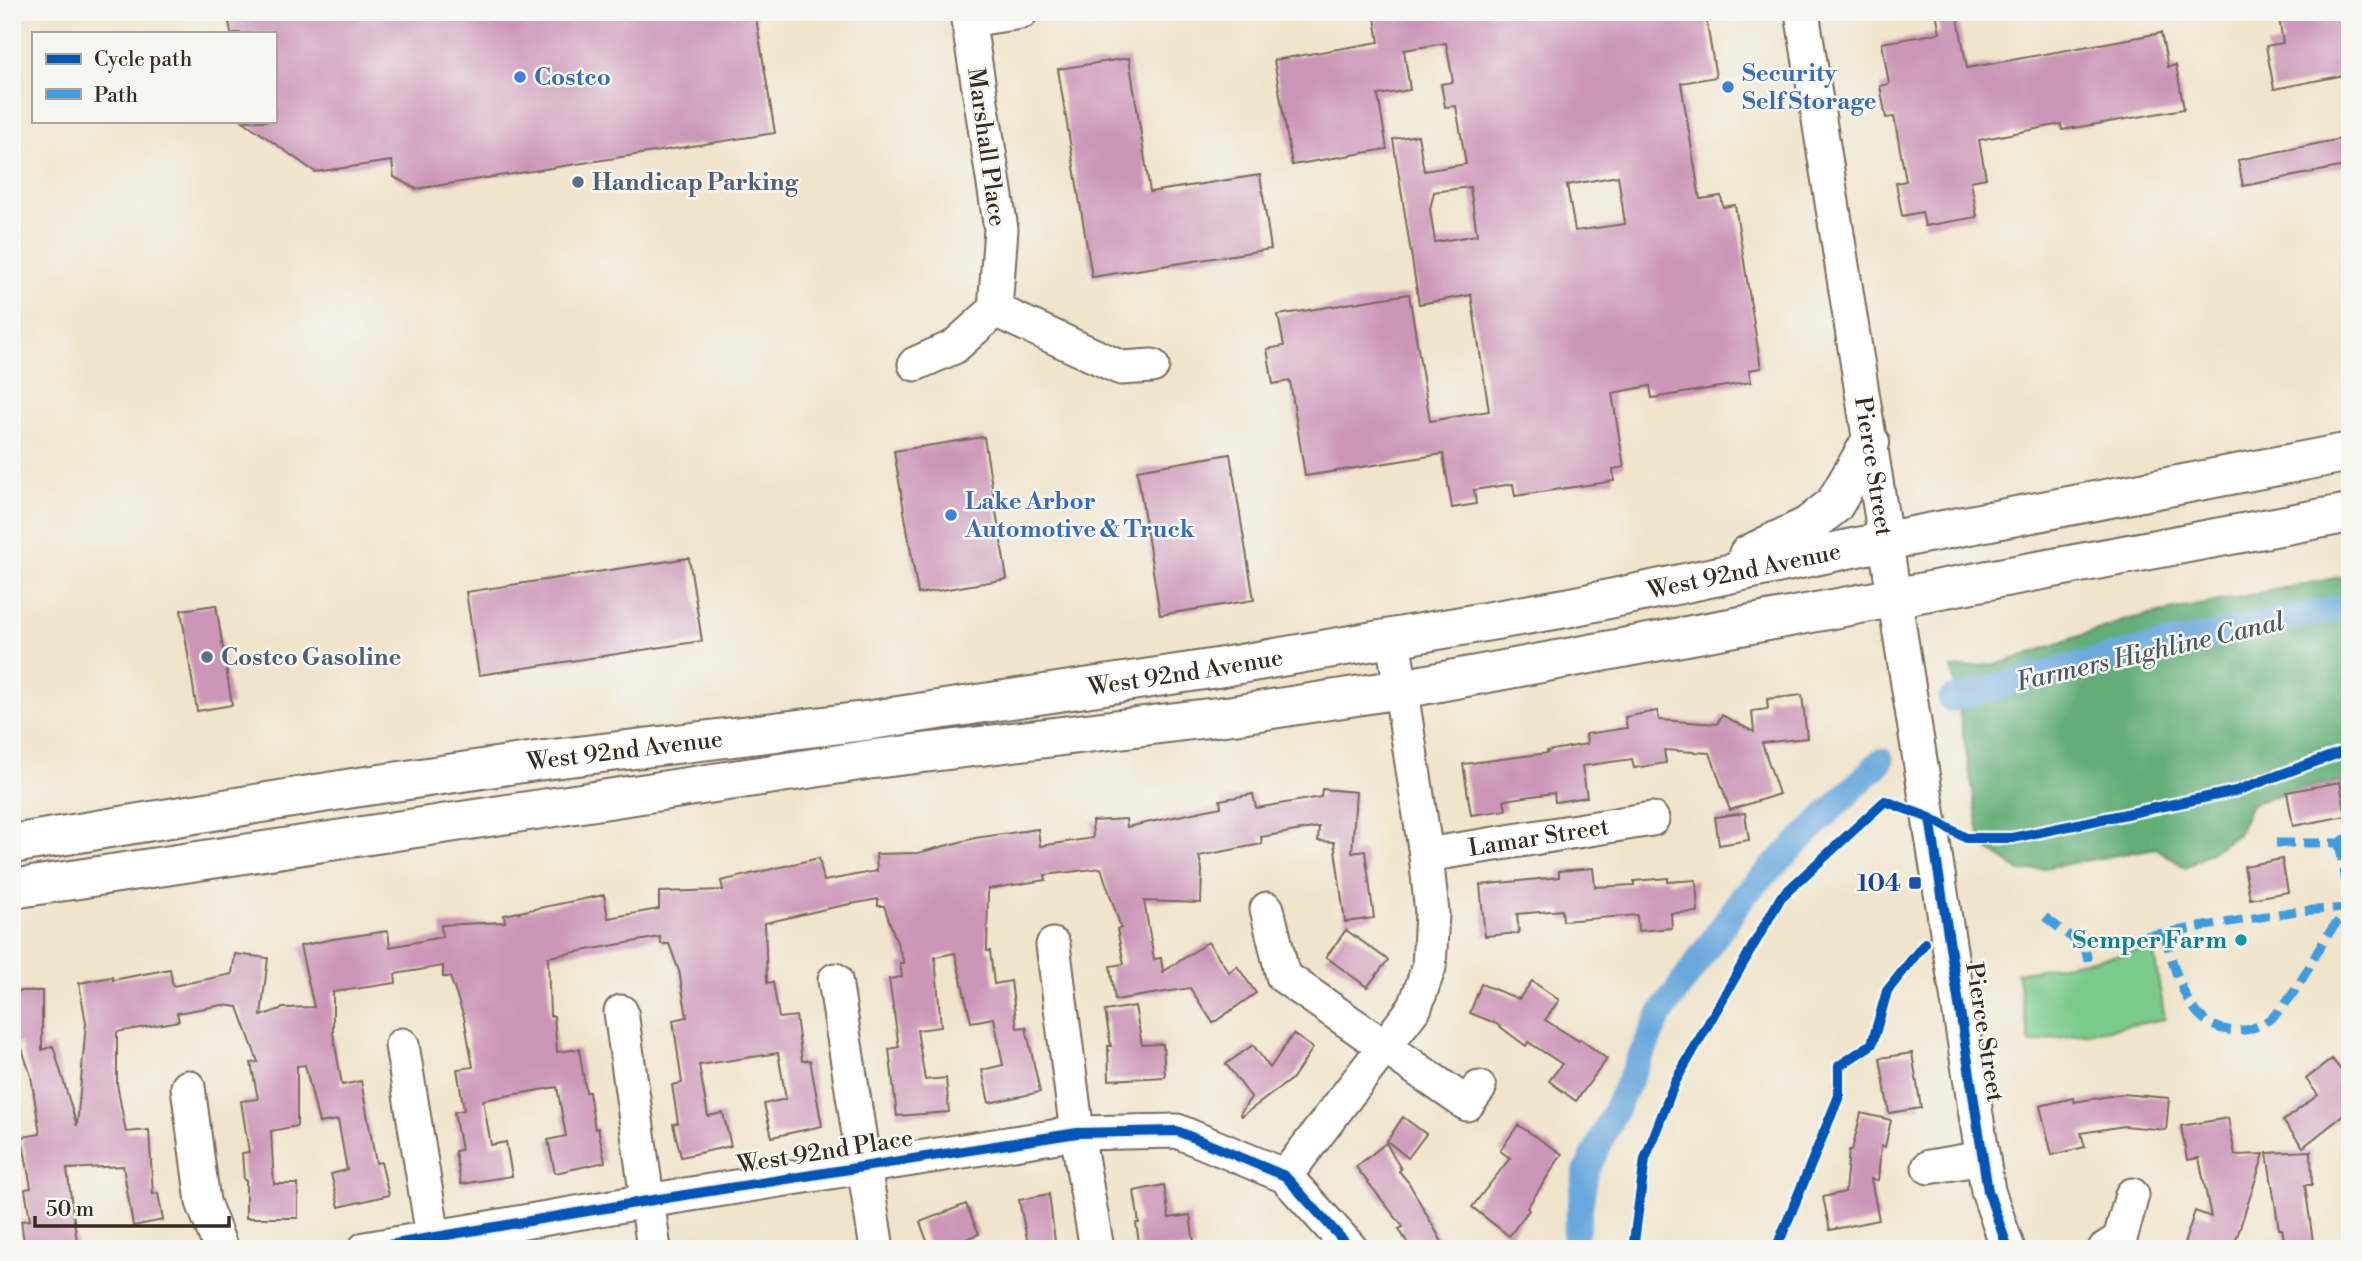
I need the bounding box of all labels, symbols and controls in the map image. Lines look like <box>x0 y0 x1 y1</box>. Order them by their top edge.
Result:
legend <box>32 32 276 122</box>
text: Cycle path <box>94 47 193 73</box>
place label: Security Self Storage <box>1742 59 1877 117</box>
place label: Costco <box>534 63 611 93</box>
street label: Marshall Place <box>960 66 1012 228</box>
marker: Costco <box>512 69 528 85</box>
marker: Security Self Storage <box>1720 79 1736 95</box>
text: Path <box>94 83 139 109</box>
place label: Handicap Parking <box>592 168 800 198</box>
marker: Handicap Parking <box>570 174 586 190</box>
street label: Pierce Street <box>1847 395 1899 539</box>
place label: Lake Arbor Automotive & Truck <box>964 487 1196 545</box>
marker: Lake Arbor Automotive & Truck <box>943 507 959 523</box>
street label: West 92nd Avenue <box>1644 537 1844 607</box>
water label: Farmers Highline Canal <box>2013 605 2288 698</box>
place label: Costco Gasoline <box>221 643 401 673</box>
street label: West 92nd Avenue <box>1085 643 1285 703</box>
marker: Costco Gasoline <box>199 649 215 665</box>
street label: West 92nd Avenue <box>524 724 724 778</box>
street label: Lamar Street <box>1466 812 1612 864</box>
place label: 104 <box>1857 869 1901 899</box>
marker: 104 <box>1907 875 1923 891</box>
place label: Semper Farm <box>2073 926 2227 956</box>
marker: Semper Farm <box>2233 932 2249 948</box>
street label: Pierce Street <box>1958 960 2010 1105</box>
street label: West 92nd Place <box>734 1123 915 1181</box>
scale bar <box>35 1184 229 1228</box>
text: 50 m <box>46 1197 94 1223</box>

